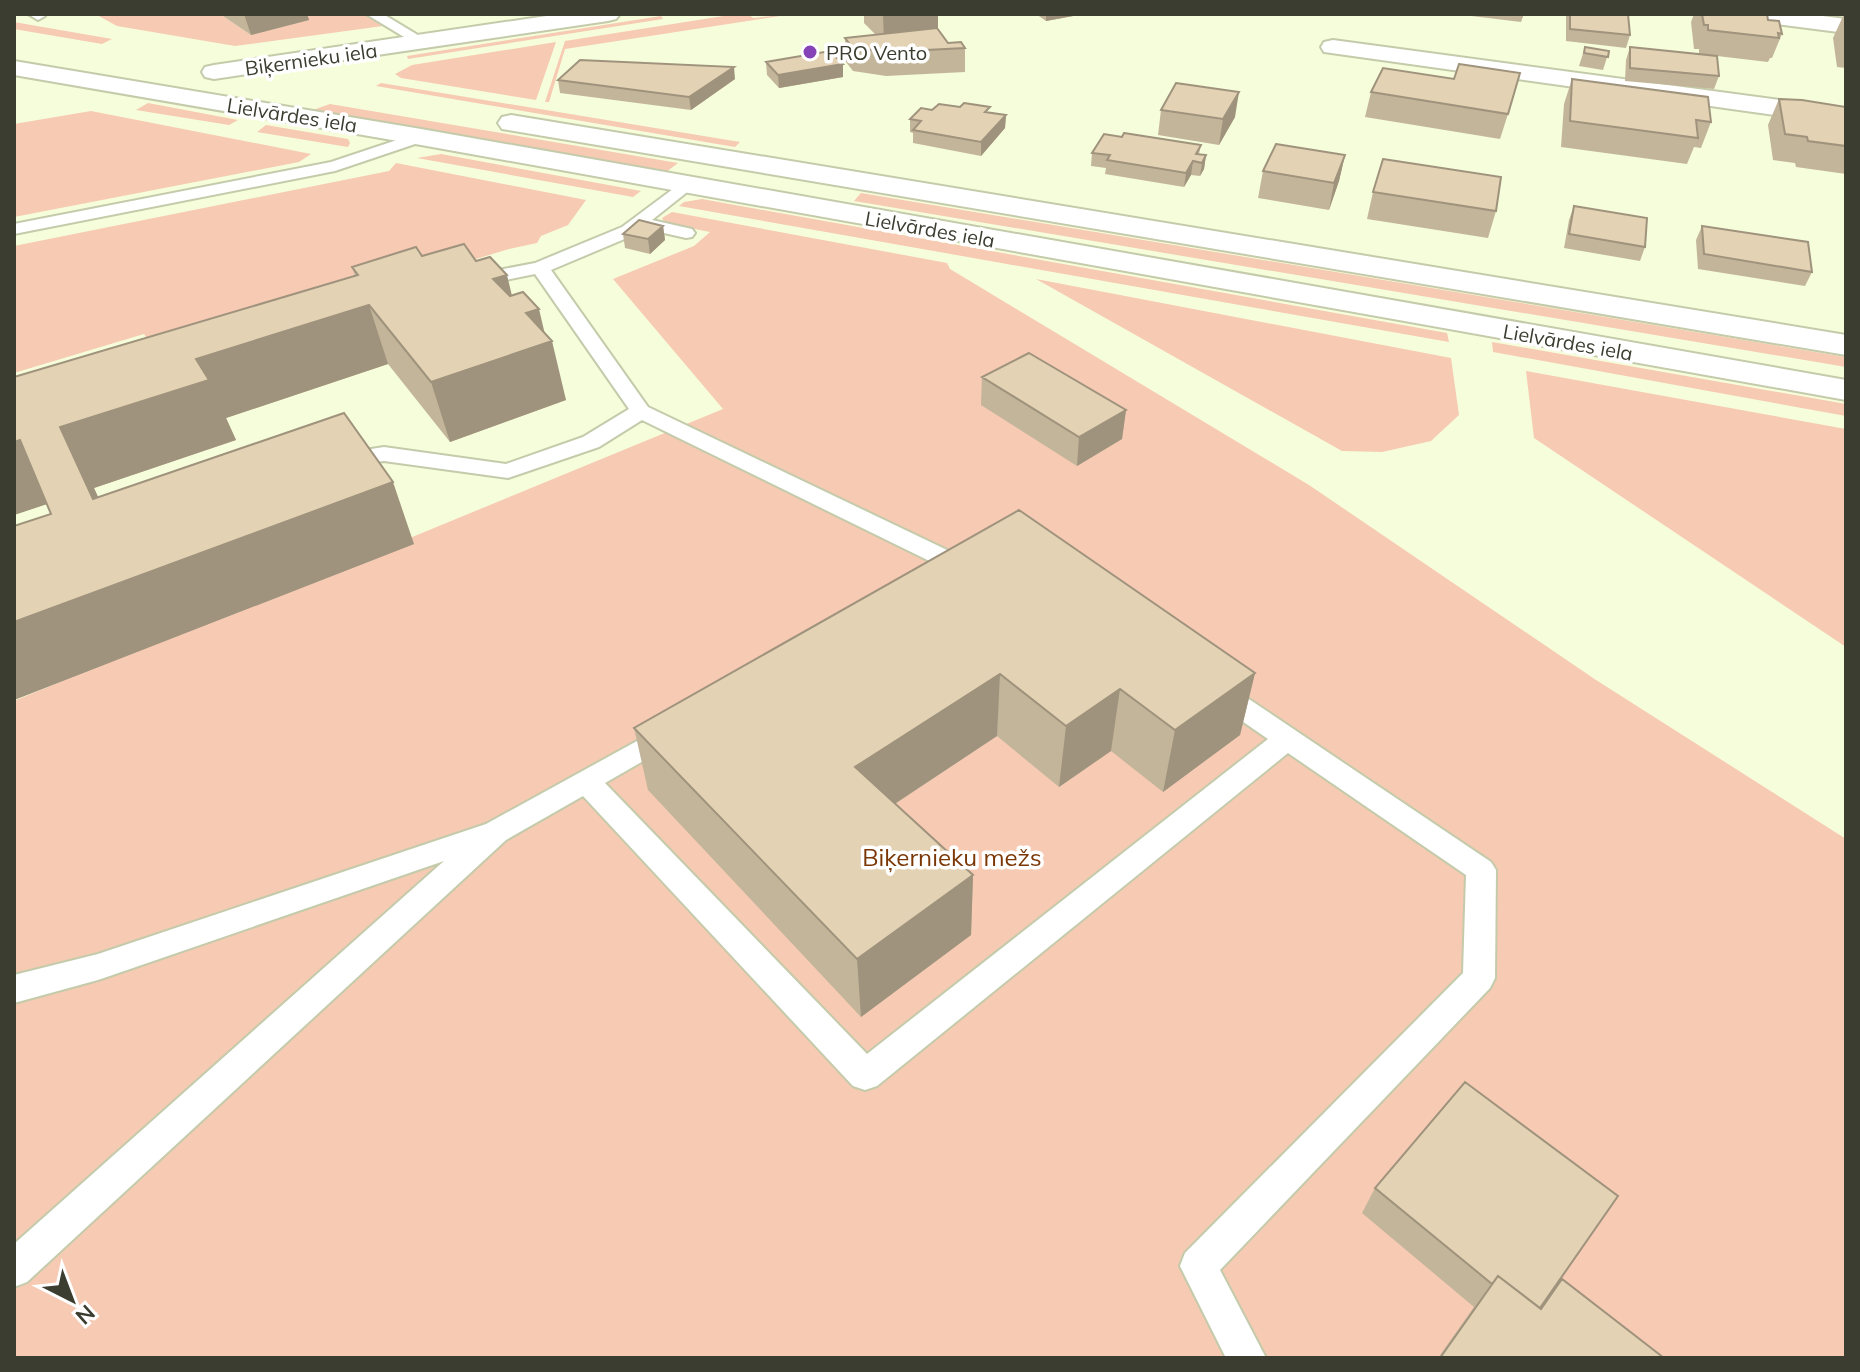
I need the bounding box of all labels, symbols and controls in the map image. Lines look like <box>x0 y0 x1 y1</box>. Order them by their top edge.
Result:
street label: Biķernieku iela <box>243 37 379 82</box>
place label: PRO Vento <box>826 40 927 65</box>
marker: PRO Vento <box>801 43 819 61</box>
street label: Lielvārdes iela <box>225 92 359 138</box>
street label: Lielvārdes iela <box>863 205 997 253</box>
street label: Lielvārdes iela <box>1501 318 1635 366</box>
park label: Biķernieku mežs <box>862 842 1042 873</box>
north arrow <box>32 1260 112 1340</box>
text: N <box>70 1299 101 1331</box>

